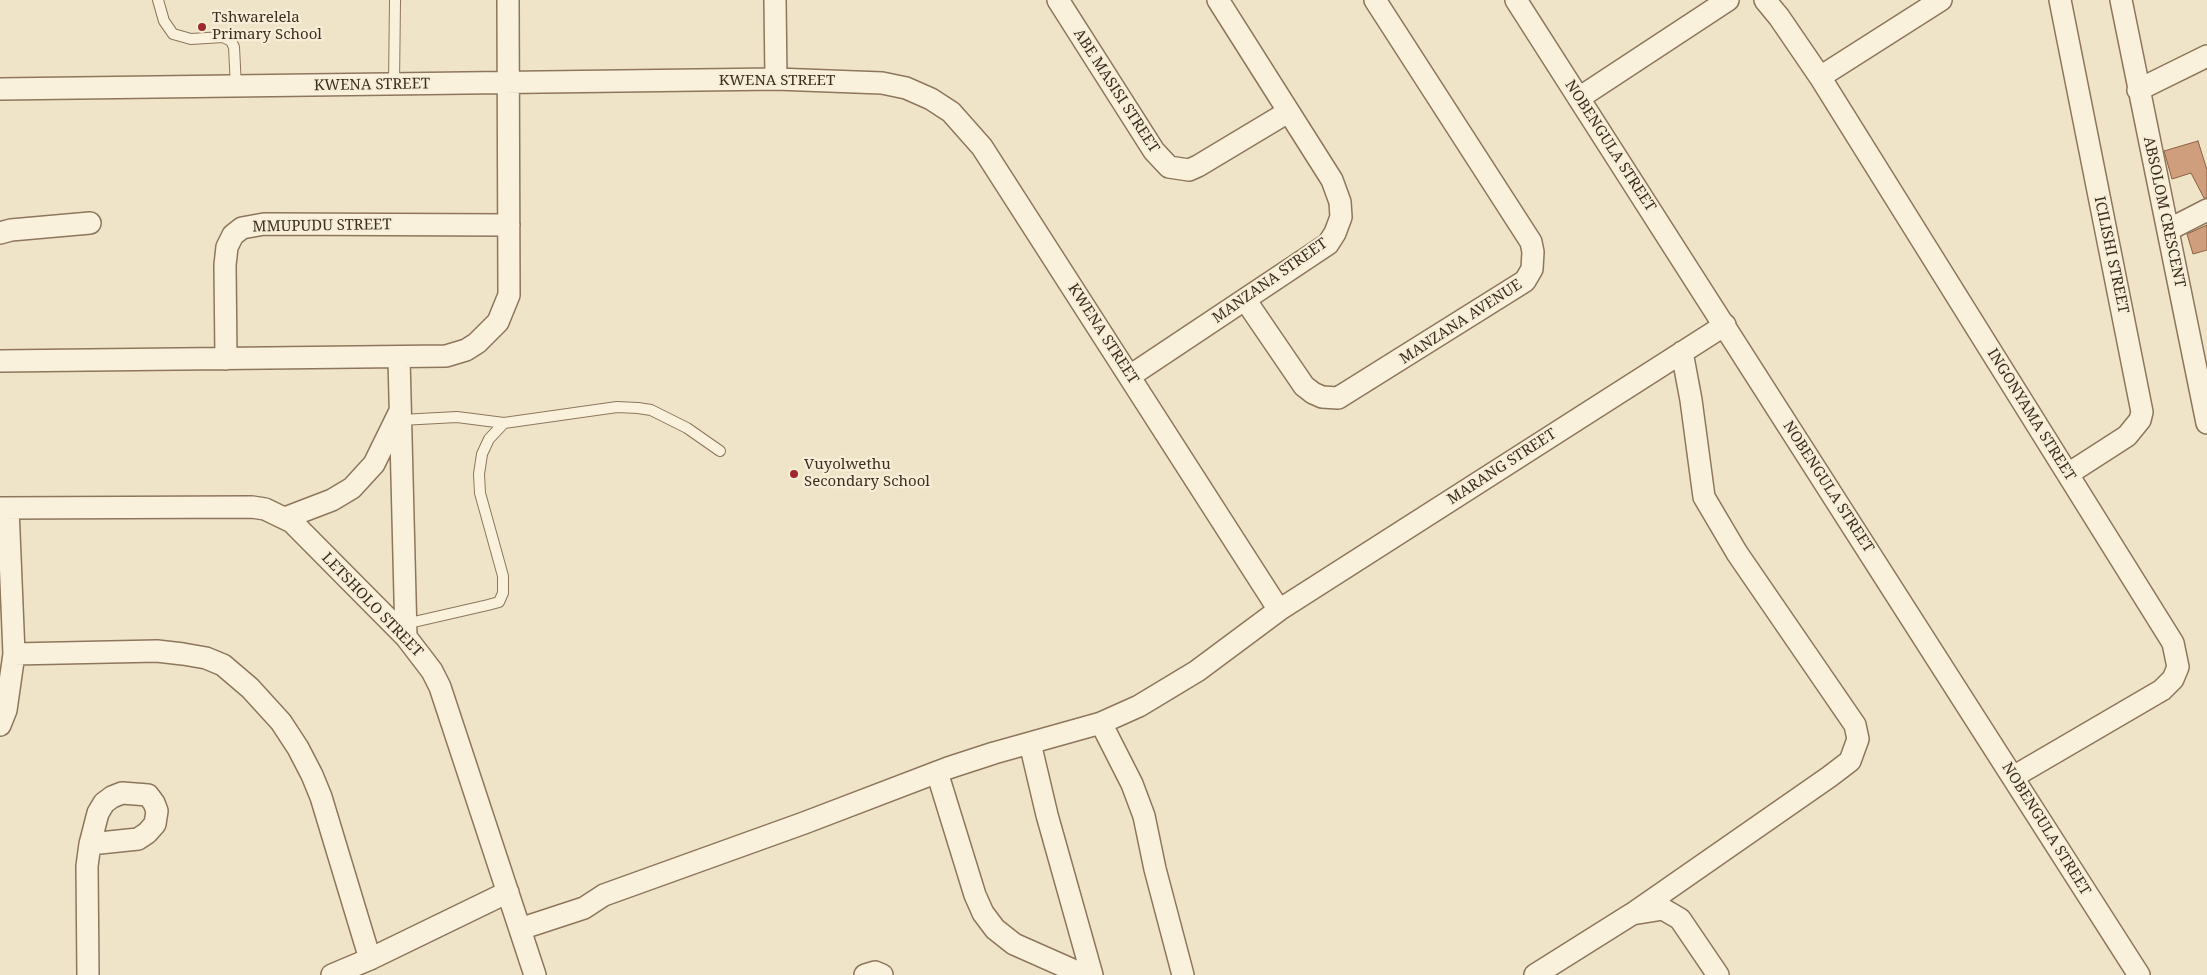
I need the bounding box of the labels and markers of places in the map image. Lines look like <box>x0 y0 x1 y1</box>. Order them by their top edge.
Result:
place label: Tshwarelela Primary School <box>212 9 322 44</box>
marker: Tshwarelela Primary School <box>196 21 208 33</box>
place label: Vuyolwethu Secondary School <box>804 456 930 491</box>
marker: Vuyolwethu Secondary School <box>788 468 800 480</box>

